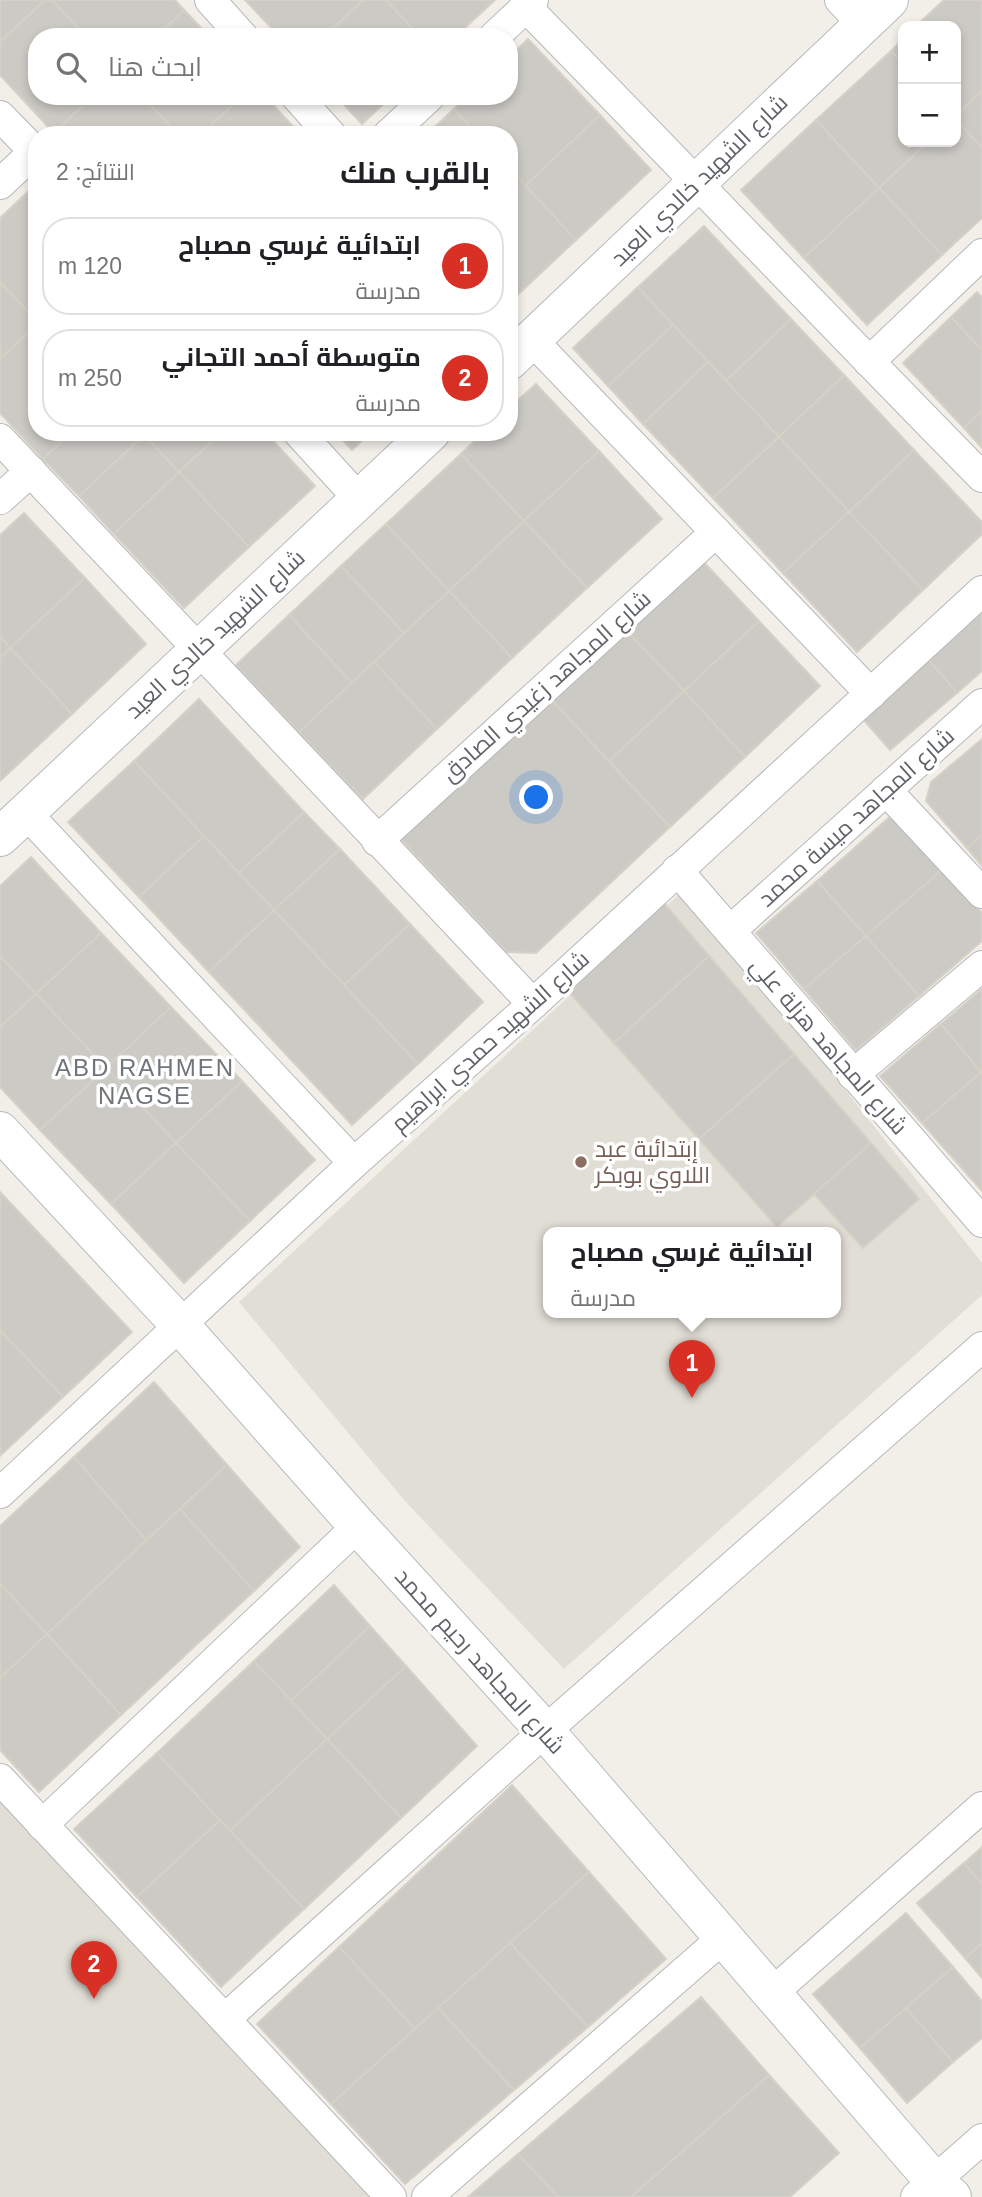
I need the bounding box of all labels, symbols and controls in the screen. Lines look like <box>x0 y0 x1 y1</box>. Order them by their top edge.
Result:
map controls <box>898 21 961 147</box>
button: + <box>898 21 961 84</box>
search box <box>28 28 518 105</box>
icon: search <box>52 48 90 86</box>
text: ابحث هنا <box>108 52 202 82</box>
button: − <box>898 84 961 147</box>
street label: شارع الشهيد خالدي العيد <box>605 89 796 275</box>
text: بالقرب منك <box>340 156 490 189</box>
text: النتائج: 2 <box>56 159 135 185</box>
text: ابتدائية غرسي مصباح <box>178 230 421 260</box>
text: 120 m <box>58 253 122 279</box>
text: 1 <box>459 253 471 279</box>
text: مدرسة <box>356 278 421 304</box>
text: متوسطة أحمد التجاني <box>162 342 421 372</box>
text: 250 m <box>58 365 122 391</box>
text: 2 <box>459 365 471 391</box>
text: مدرسة <box>356 390 421 416</box>
street label: شارع الشهيد خالدي العيد <box>120 544 313 727</box>
street label: شارع المجاهد زغيدي الصادق <box>436 585 659 790</box>
street label: شارع المجاهد ميسة محمد <box>753 722 961 914</box>
your location <box>519 780 553 814</box>
street label: شارع الشهيد حمدي ابراهيم <box>386 945 598 1140</box>
street label: شارع المجاهد هزلة علي <box>741 952 913 1143</box>
district label: ABD RAHMEN NAGSE <box>55 1054 235 1109</box>
place label: إبتدائية عبد اللاوي بوبكر <box>593 1136 710 1193</box>
marker: إبتدائية عبد اللاوي بوبكر <box>573 1154 589 1170</box>
popup <box>543 1227 841 1318</box>
text: ابتدائية غرسي مصباح <box>571 1237 813 1267</box>
text: مدرسة <box>571 1285 636 1311</box>
pin: 1 <box>669 1340 715 1398</box>
street label: شارع المجاهد رحيم محمد <box>388 1563 570 1761</box>
pin: 2 <box>71 1941 117 1999</box>

